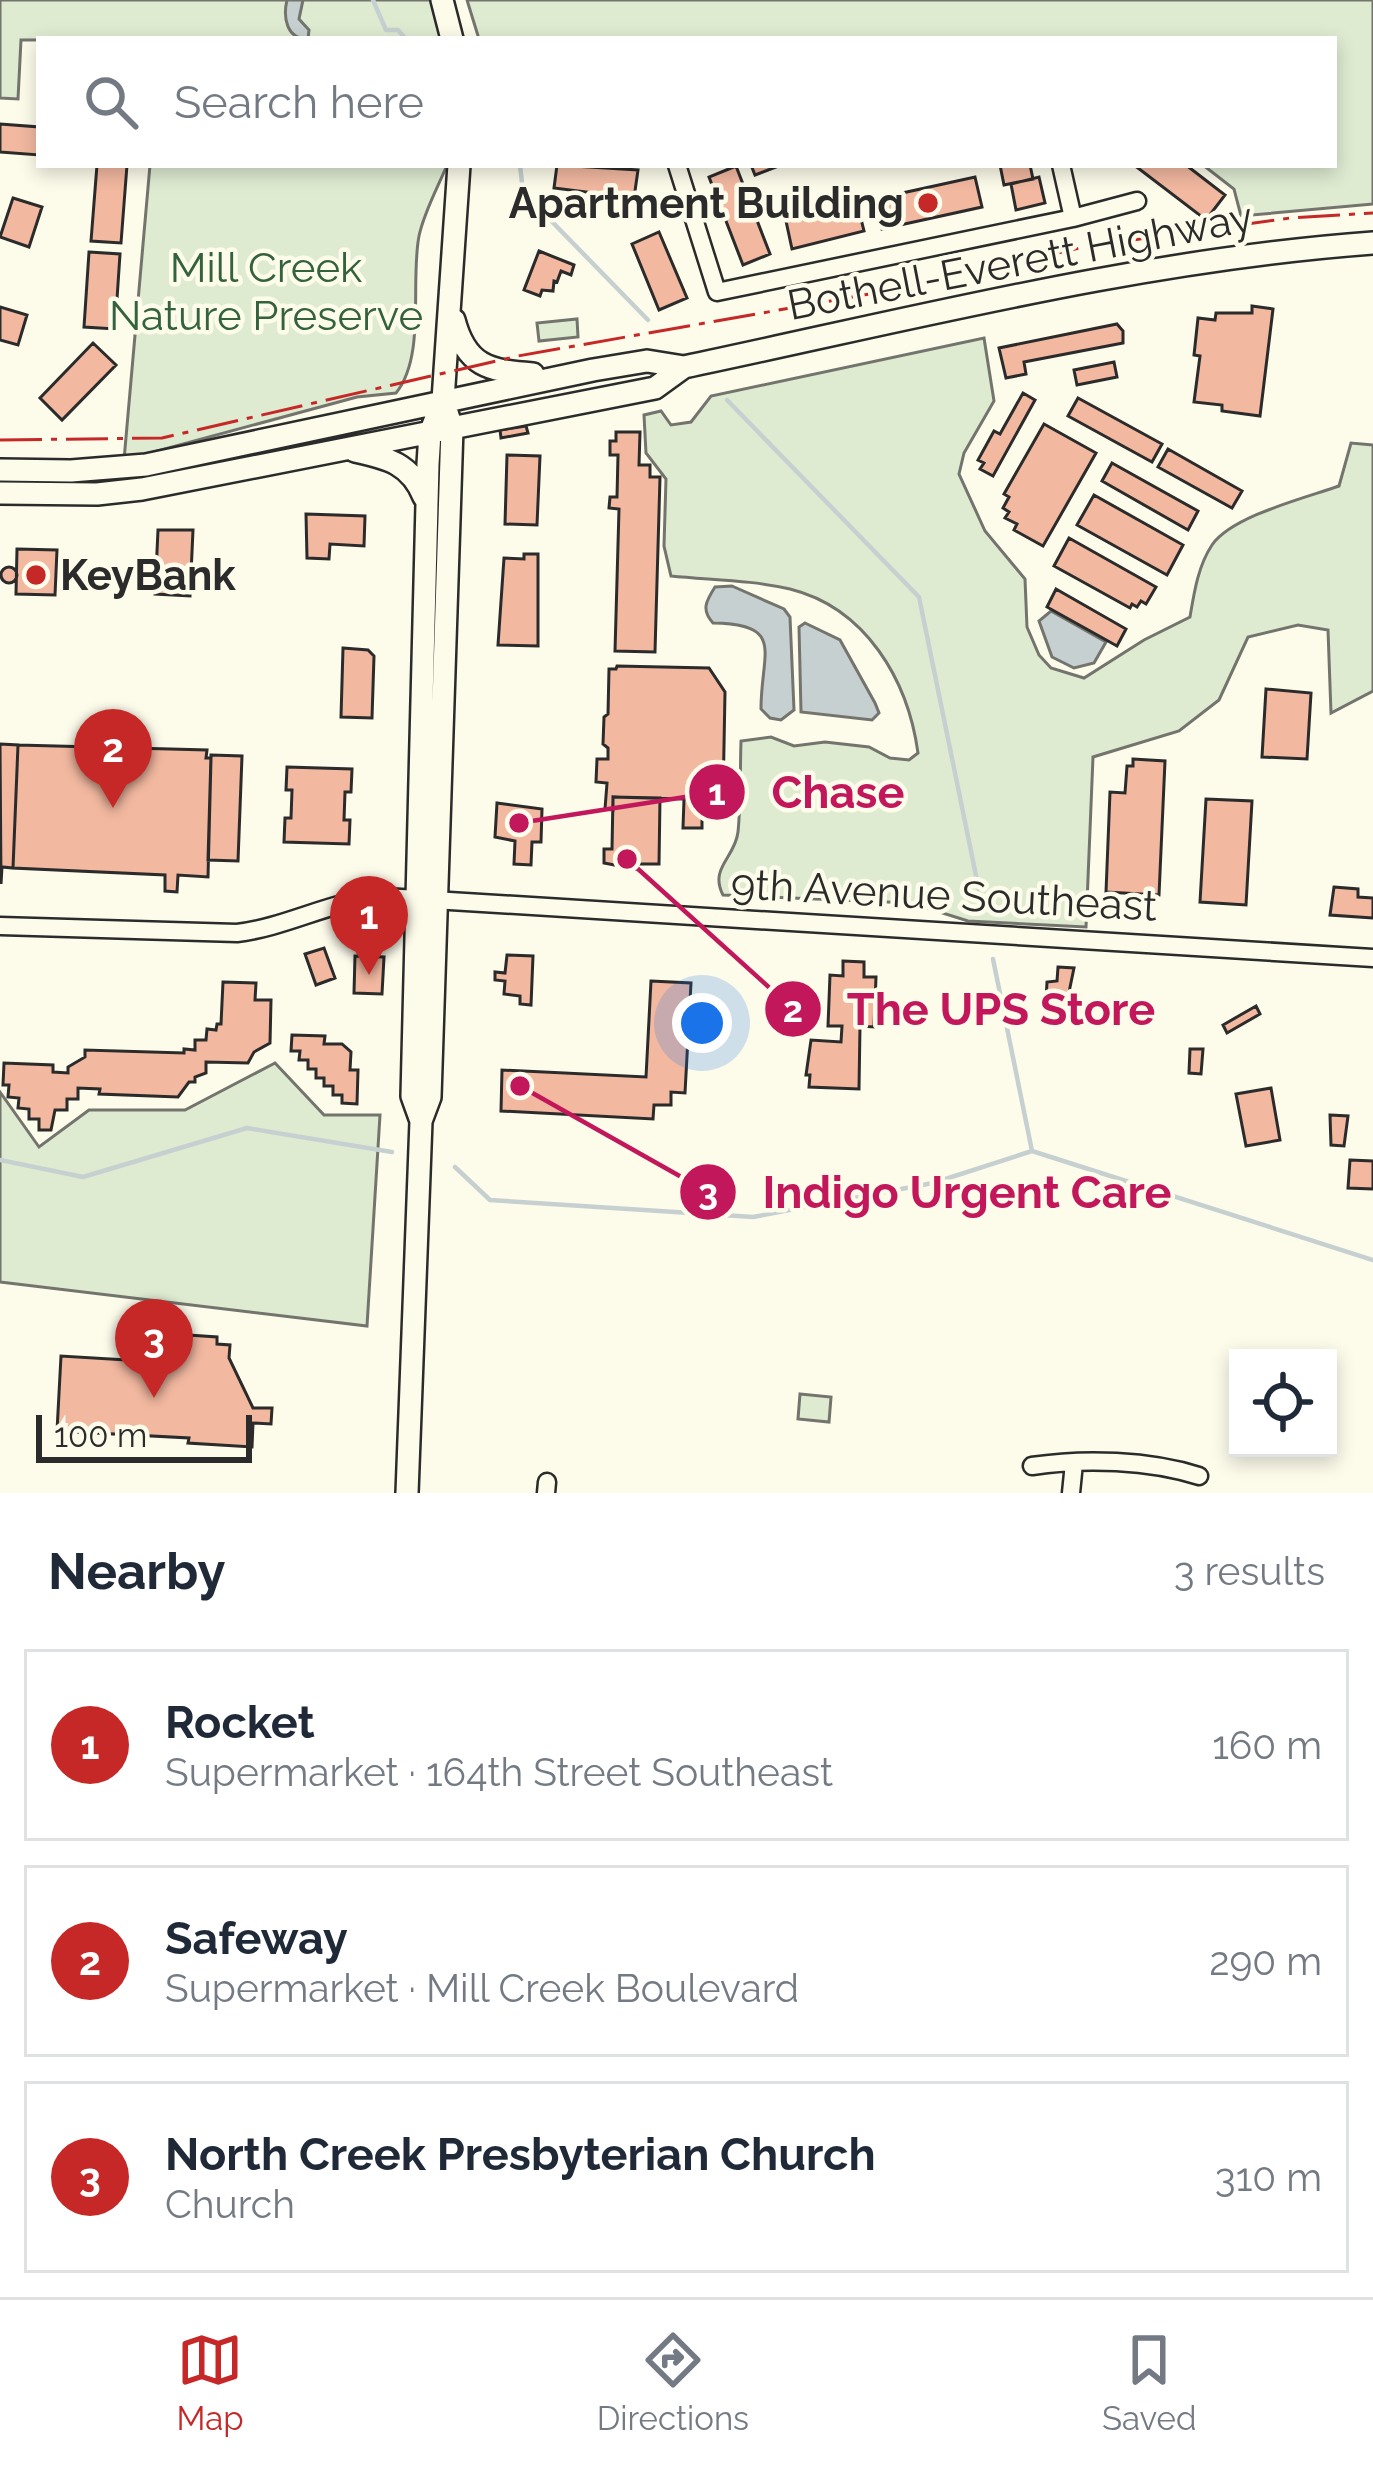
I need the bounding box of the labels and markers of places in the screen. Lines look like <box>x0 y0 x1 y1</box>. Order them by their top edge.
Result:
place label: Apartment Building <box>509 179 904 228</box>
marker: Apartment Building <box>915 190 941 216</box>
place label: KeyBank <box>60 551 236 600</box>
marker: KeyBank <box>23 562 49 588</box>
pin: 2 <box>74 709 152 808</box>
callout: Chase <box>687 752 928 833</box>
pin: 1 <box>330 876 408 975</box>
callout: The UPS Store <box>763 969 1179 1050</box>
callout: Indigo Urgent Care <box>678 1152 1195 1233</box>
pin: 3 <box>115 1299 193 1398</box>

